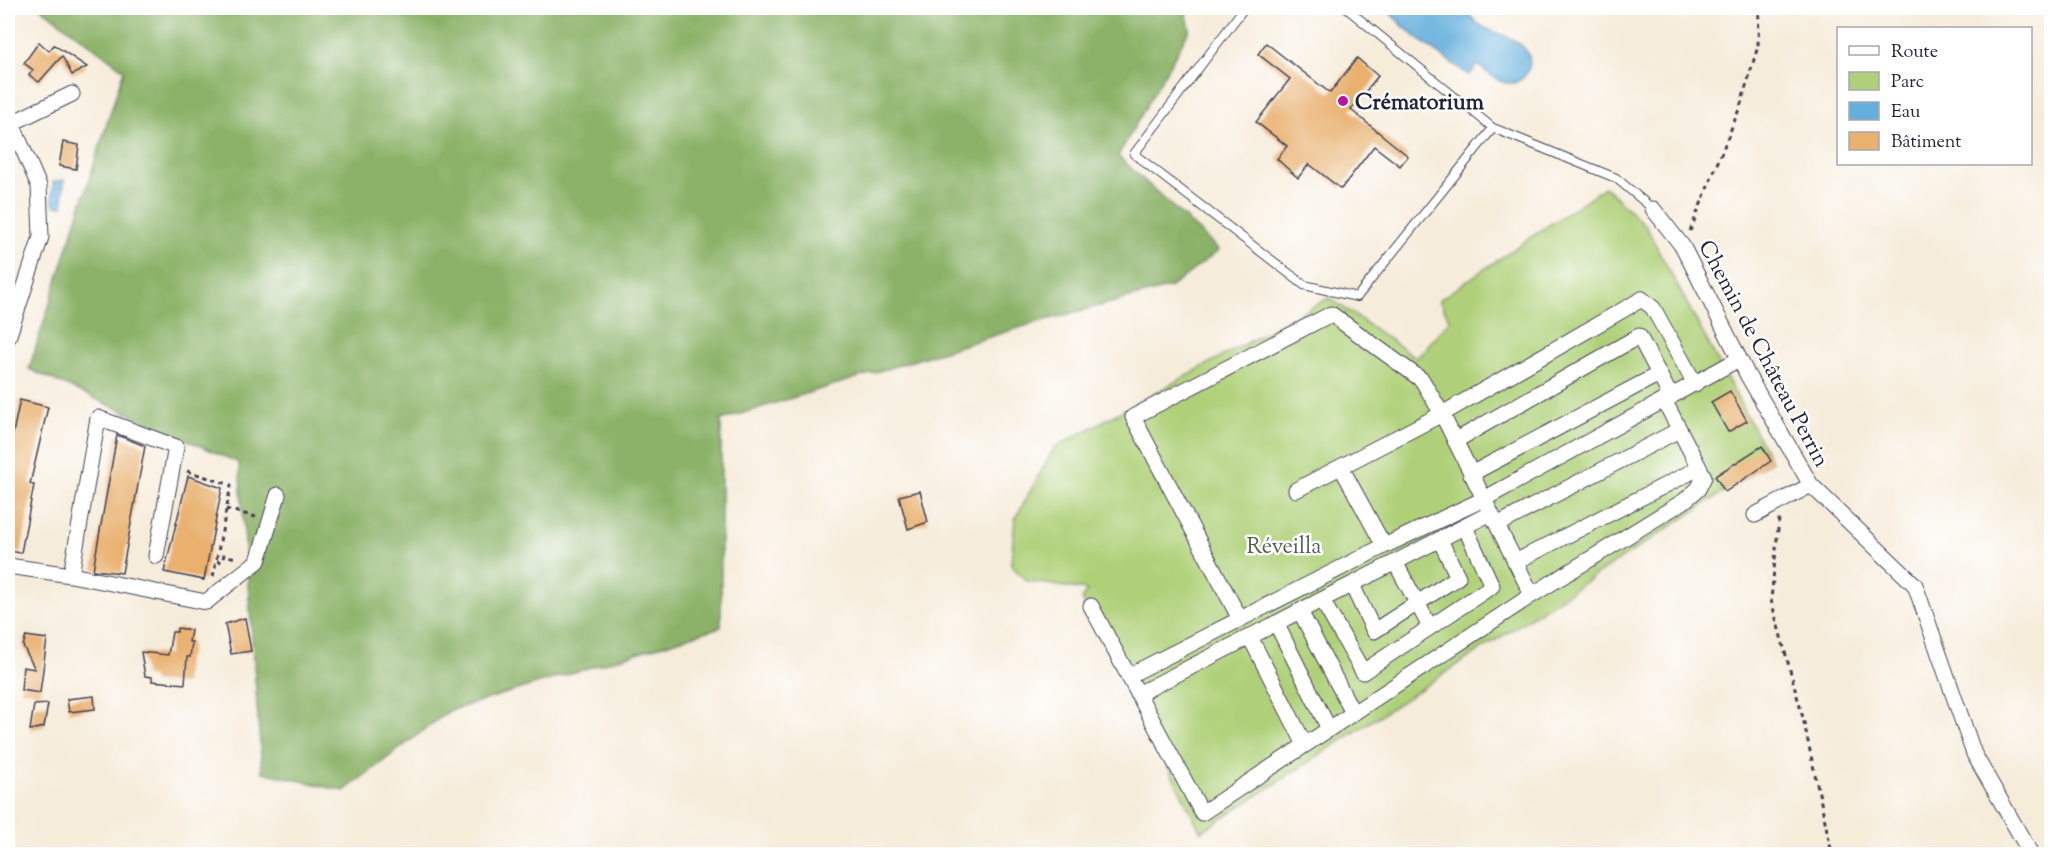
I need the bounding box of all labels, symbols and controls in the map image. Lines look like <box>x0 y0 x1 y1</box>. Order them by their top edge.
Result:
legend <box>1837 27 2032 165</box>
text: Route <box>1891 40 1938 66</box>
text: Parc <box>1891 70 1924 96</box>
place label: Crématorium <box>1355 88 1485 120</box>
marker: Crématorium <box>1336 94 1350 108</box>
text: Eau <box>1891 100 1920 126</box>
text: Bâtiment <box>1891 130 1961 156</box>
street label: Chemin de Château Perrin <box>1689 235 1836 474</box>
park label: Réveilla <box>1247 532 1321 564</box>

